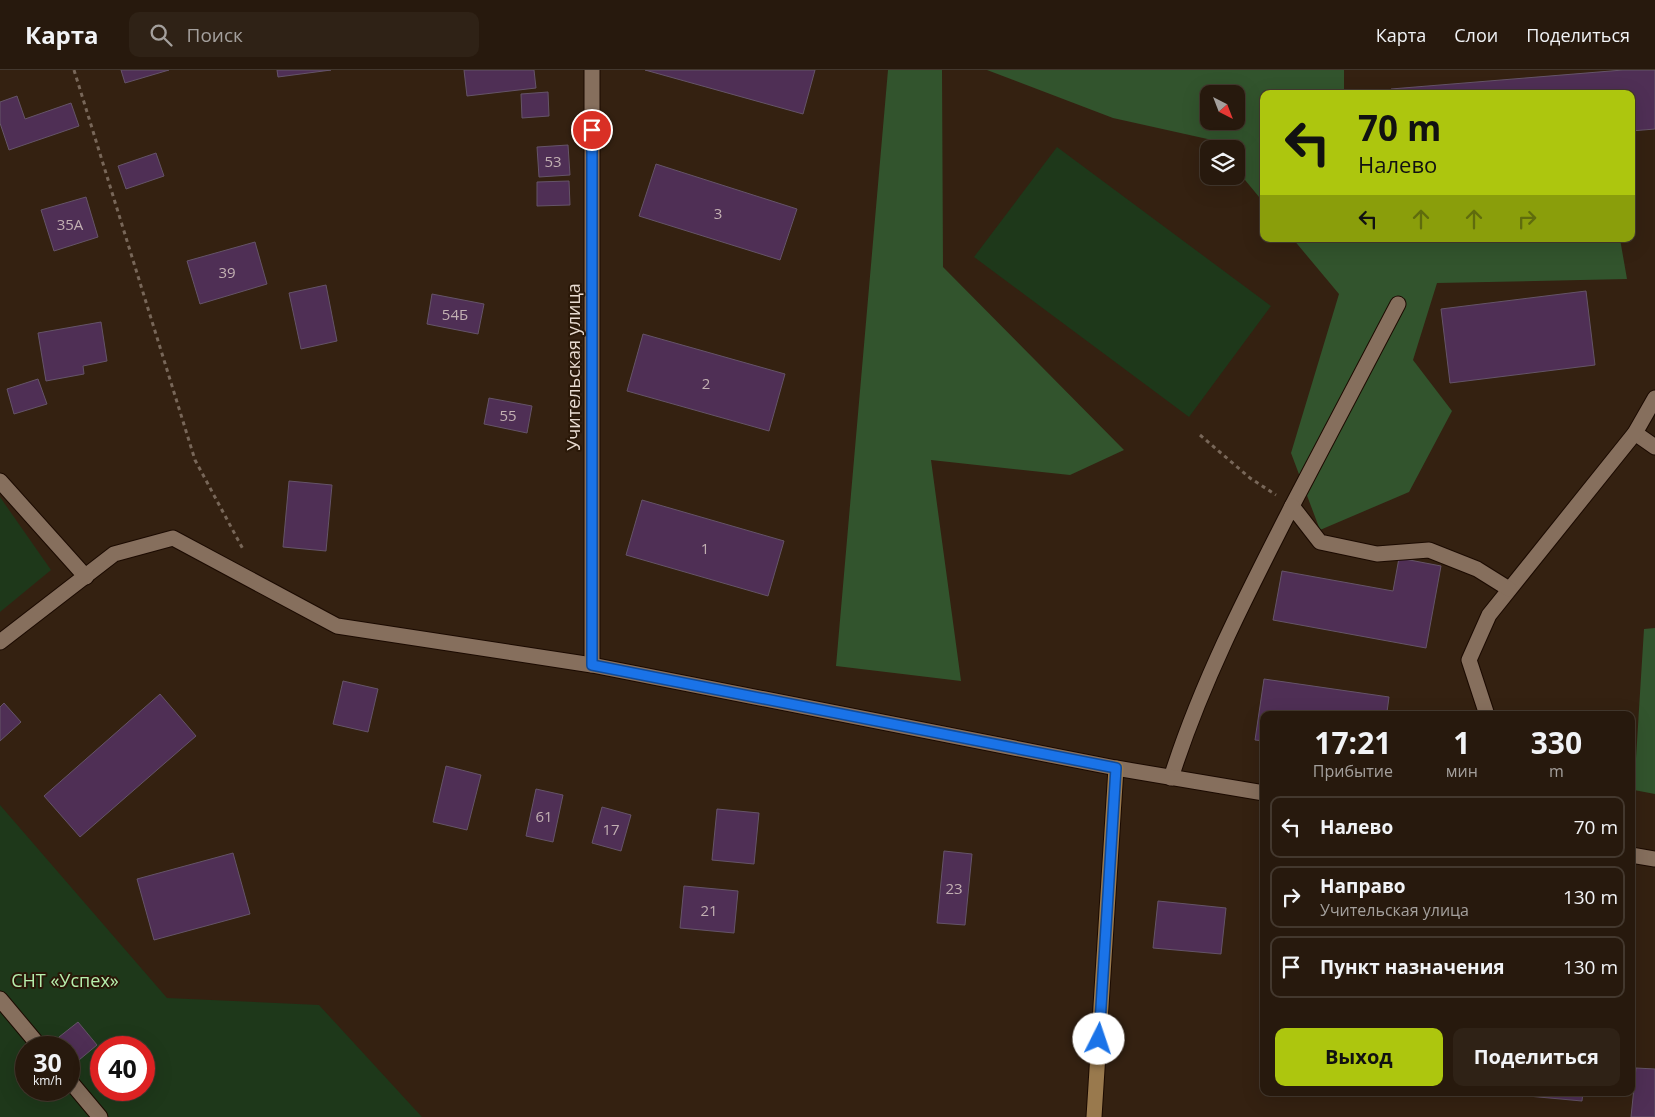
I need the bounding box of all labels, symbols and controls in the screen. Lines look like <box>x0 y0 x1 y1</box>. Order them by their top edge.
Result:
search box <box>129 12 479 57</box>
text: Карта <box>25 18 99 51</box>
icon: search <box>147 21 175 49</box>
text: Поиск <box>187 22 243 48</box>
text: Карта <box>1376 23 1426 47</box>
text: Слои <box>1454 23 1498 47</box>
text: Поделиться <box>1526 23 1630 47</box>
north arrow <box>1200 85 1245 130</box>
map controls <box>1200 85 1245 185</box>
text: 70 m <box>1358 104 1441 151</box>
pin <box>571 109 613 151</box>
icon: left <box>1275 110 1340 175</box>
icon: arrive <box>578 116 606 144</box>
button: layers <box>1200 140 1245 185</box>
text: Налево <box>1358 149 1437 179</box>
house number: 53 <box>544 151 562 171</box>
house number: 3 <box>714 203 722 223</box>
icon: left <box>1354 205 1382 233</box>
icon: ahead <box>1407 205 1435 233</box>
icon: ahead <box>1460 205 1488 233</box>
icon: right <box>1513 205 1541 233</box>
house number: 35А <box>57 214 84 234</box>
house number: 39 <box>218 262 236 282</box>
street label: Учительская улица <box>561 283 585 451</box>
house number: 54Б <box>442 304 468 324</box>
house number: 2 <box>702 373 710 393</box>
house number: 55 <box>499 405 517 425</box>
house number: 1 <box>701 538 709 558</box>
text: 17:21 <box>1314 722 1391 763</box>
text: 1 <box>1453 722 1470 763</box>
text: 330 <box>1531 722 1582 763</box>
text: Прибытие <box>1313 760 1393 782</box>
text: мин <box>1446 760 1478 782</box>
text: m <box>1549 760 1564 782</box>
house number: 61 <box>535 806 553 826</box>
icon: left <box>1277 813 1305 841</box>
text: Налево <box>1320 814 1393 840</box>
text: 70 m <box>1574 814 1618 840</box>
house number: 17 <box>602 819 620 839</box>
text: Направо <box>1320 873 1406 899</box>
house number: 23 <box>945 878 963 898</box>
icon: right <box>1277 883 1305 911</box>
text: 130 m <box>1563 884 1618 910</box>
text: Учительская улица <box>1320 899 1469 921</box>
house number: 21 <box>700 900 718 920</box>
icon: arrive <box>1277 953 1305 981</box>
text: Пункт назначения <box>1320 954 1505 980</box>
text: 130 m <box>1563 954 1618 980</box>
park label: СНТ «Успех» <box>11 968 119 992</box>
position arrow <box>1072 1012 1124 1064</box>
button: Выход <box>1275 1028 1443 1086</box>
button: Поделиться <box>1453 1028 1620 1086</box>
speed limit sign: 40 <box>90 1036 155 1101</box>
text: 30 <box>33 1045 62 1079</box>
text: km/h <box>33 1072 62 1089</box>

